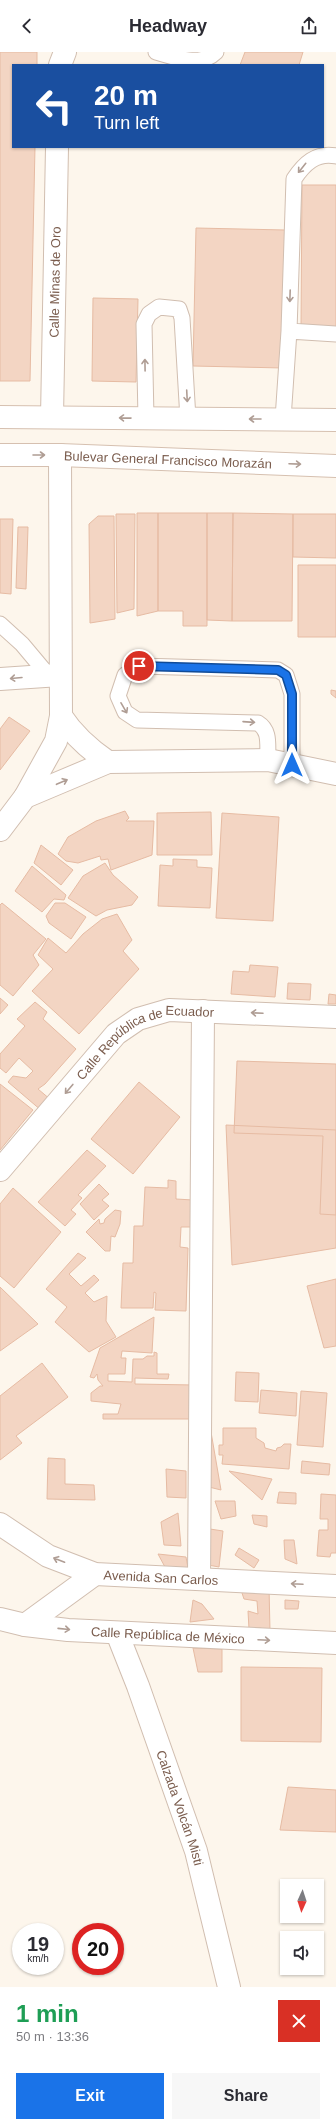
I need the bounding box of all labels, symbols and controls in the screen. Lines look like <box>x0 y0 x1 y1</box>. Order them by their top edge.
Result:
icon: back <box>16 15 38 37</box>
icon: share <box>298 15 320 37</box>
text: Headway <box>129 16 207 36</box>
icon: left <box>28 80 80 132</box>
text: 20 m <box>94 80 158 111</box>
text: Turn left <box>94 113 159 133</box>
one-way arrow <box>298 163 306 174</box>
street label: Calle Minas de Oro <box>46 226 64 338</box>
one-way arrow <box>287 289 294 302</box>
one-way arrow <box>141 359 149 372</box>
one-way arrow <box>184 389 191 402</box>
one-way arrow <box>119 414 132 422</box>
one-way arrow <box>249 415 262 423</box>
street label: Bulevar General Francisco Morazán <box>64 448 272 471</box>
one-way arrow <box>32 451 45 459</box>
one-way arrow <box>288 460 301 468</box>
pin <box>122 649 156 683</box>
icon: arrive <box>128 655 150 677</box>
one-way arrow <box>10 674 23 681</box>
one-way arrow <box>121 702 129 714</box>
one-way arrow <box>242 719 255 726</box>
position arrow <box>271 744 313 786</box>
one-way arrow <box>55 777 67 785</box>
street label: Calle República de Ecuador <box>73 1003 215 1083</box>
one-way arrow <box>251 1010 264 1017</box>
one-way arrow <box>64 1084 73 1095</box>
one-way arrow <box>54 1556 66 1564</box>
street label: Avenida San Carlos <box>103 1567 219 1588</box>
one-way arrow <box>291 1580 304 1588</box>
street label: Calle República de México <box>91 1624 245 1647</box>
one-way arrow <box>57 1626 70 1633</box>
one-way arrow <box>257 1636 270 1644</box>
street label: Calzada Volcán Misti <box>153 1748 206 1867</box>
north arrow <box>280 1879 324 1923</box>
map controls <box>280 1879 324 1975</box>
speed limit sign: 20 <box>72 1923 124 1975</box>
button: sound <box>280 1931 324 1975</box>
text: 19 <box>27 1933 49 1955</box>
text: km/h <box>27 1953 49 1964</box>
text: 1 min <box>16 2000 79 2027</box>
button: close <box>278 2000 320 2042</box>
text: 50 m · 13:36 <box>16 2029 89 2044</box>
button: Exit <box>16 2073 164 2119</box>
button: Share <box>172 2073 320 2119</box>

